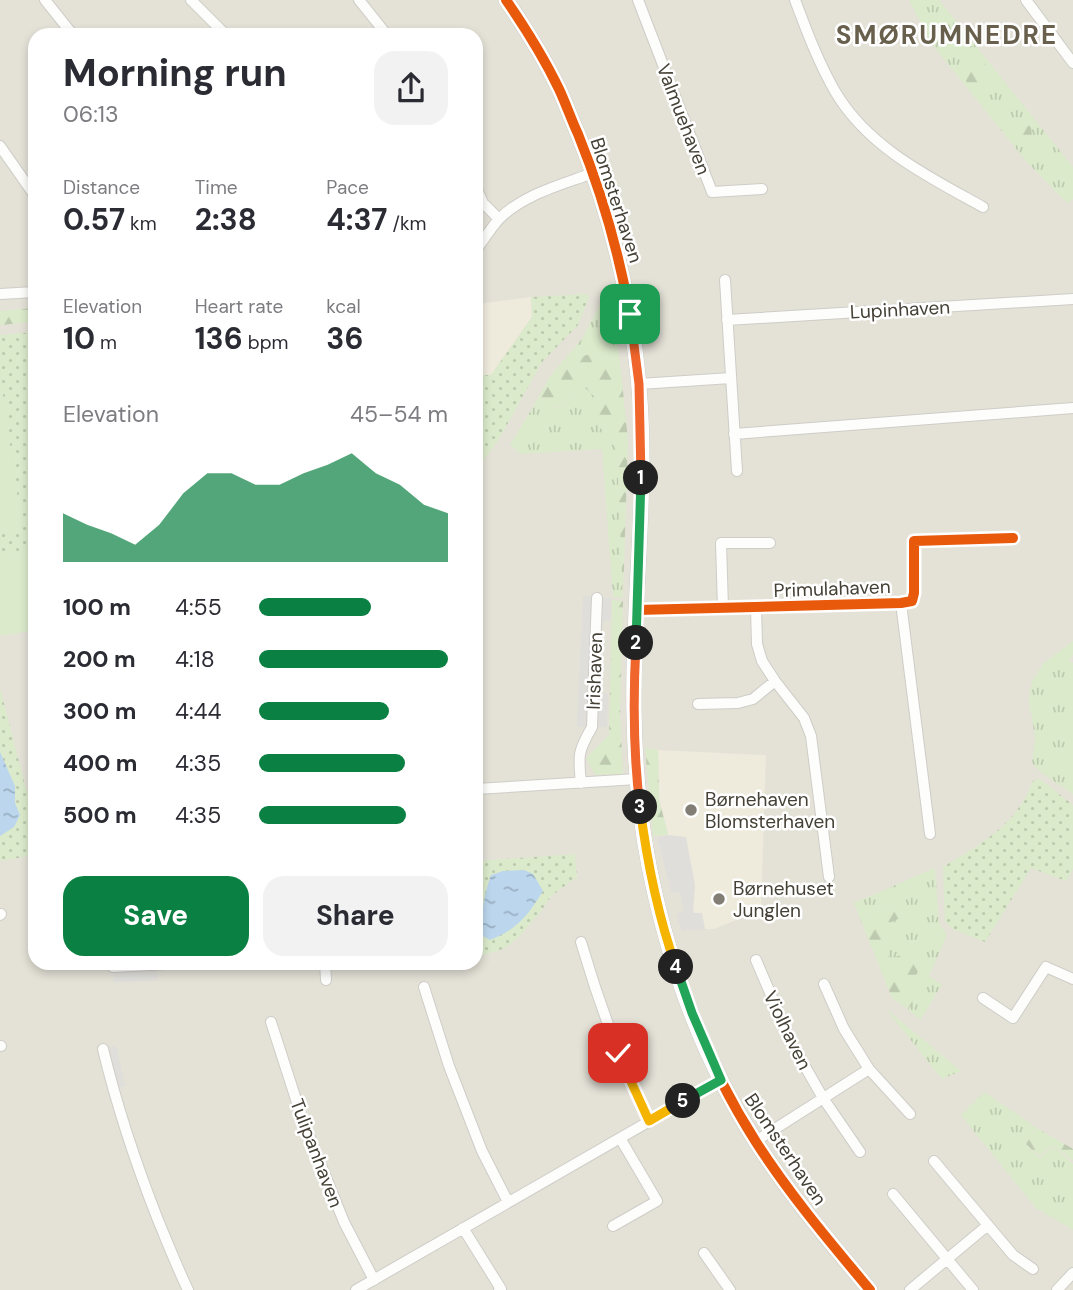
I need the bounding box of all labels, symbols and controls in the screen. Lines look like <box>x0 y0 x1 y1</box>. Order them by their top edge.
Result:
district label: SMØRUMNEDRE <box>836 18 1058 52</box>
text: Morning run <box>63 48 287 98</box>
button: share <box>374 51 448 125</box>
street label: Valmuehaven <box>651 60 716 178</box>
text: 06:13 <box>63 99 119 129</box>
street label: Blomsterhaven <box>585 134 649 266</box>
text: Distance <box>63 175 140 200</box>
text: Time <box>195 175 238 200</box>
text: Pace <box>326 175 369 200</box>
text: 0.57 <box>63 200 125 239</box>
text: 2:38 <box>195 200 257 239</box>
text: 4:37 <box>326 200 387 239</box>
text: km <box>125 211 157 236</box>
text: /km <box>387 211 426 236</box>
pin <box>600 284 660 344</box>
text: Elevation <box>63 294 142 319</box>
text: Heart rate <box>195 294 283 319</box>
text: kcal <box>326 294 361 319</box>
street label: Lupinhaven <box>849 294 951 325</box>
icon: arrive <box>611 295 649 333</box>
text: 10 <box>63 319 95 358</box>
text: 136 <box>195 319 243 358</box>
text: 36 <box>326 319 363 358</box>
text: m <box>95 330 117 355</box>
text: bpm <box>243 330 288 355</box>
text: Elevation <box>63 399 159 429</box>
text: 45–54 m <box>350 399 448 429</box>
pin: 1 <box>624 461 658 496</box>
text: 1 <box>637 465 644 490</box>
street label: Primulahaven <box>773 574 891 603</box>
text: 100 m <box>63 592 131 622</box>
text: 4:55 <box>175 592 222 622</box>
pin: 2 <box>618 626 654 660</box>
text: 2 <box>630 630 641 655</box>
street label: Irishaven <box>581 632 608 710</box>
text: 200 m <box>63 644 136 674</box>
text: 4:18 <box>175 644 215 674</box>
text: 300 m <box>63 696 136 726</box>
text: 4:44 <box>175 696 222 726</box>
text: 400 m <box>63 748 137 778</box>
text: 4:35 <box>175 748 221 778</box>
place label: Børnehaven Blomsterhaven <box>705 787 835 834</box>
pin: 3 <box>622 790 658 824</box>
text: 3 <box>634 794 645 819</box>
text: 500 m <box>63 800 137 830</box>
text: 4:35 <box>175 800 221 830</box>
marker: Børnehaven Blomsterhaven <box>683 802 699 818</box>
button: Save <box>63 876 249 956</box>
button: Share <box>263 876 448 956</box>
place label: Børnehuset Junglen <box>733 876 834 923</box>
marker: Børnehuset Junglen <box>711 891 727 907</box>
pin: 4 <box>658 950 694 984</box>
text: 4 <box>669 954 682 979</box>
street label: Violhaven <box>758 987 817 1074</box>
pin <box>588 1023 648 1083</box>
icon: check <box>599 1034 637 1072</box>
pin: 5 <box>666 1084 700 1118</box>
text: 5 <box>677 1088 688 1113</box>
street label: Blomsterhaven <box>739 1088 832 1210</box>
street label: Tulipanhaven <box>284 1095 349 1211</box>

